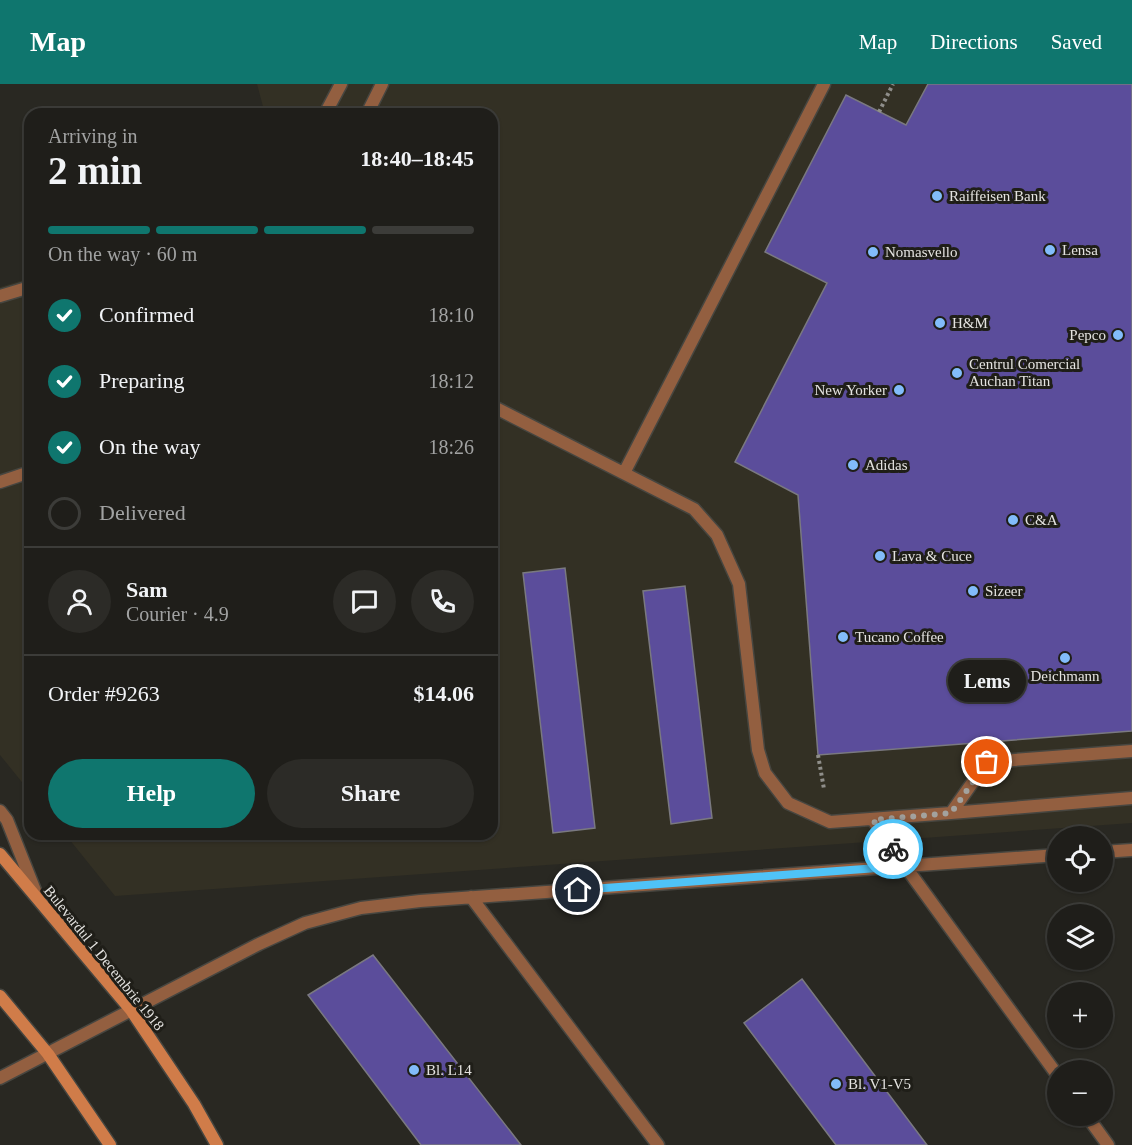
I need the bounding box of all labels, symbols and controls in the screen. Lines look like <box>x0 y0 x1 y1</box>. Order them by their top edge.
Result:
text: Map <box>30 26 86 57</box>
text: Map <box>859 30 897 54</box>
text: Directions <box>930 30 1018 54</box>
text: Saved <box>1051 30 1102 54</box>
text: Arriving in <box>48 125 137 147</box>
text: 18:40–18:45 <box>360 146 474 171</box>
text: 2 min <box>48 149 142 192</box>
place label: Raiffeisen Bank <box>949 188 1046 204</box>
marker: Raiffeisen Bank <box>930 189 944 203</box>
place label: Lensa <box>1062 242 1098 258</box>
text: On the way · 60 m <box>48 243 197 265</box>
marker: Lensa <box>1043 243 1057 257</box>
place label: Nomasvello <box>885 244 958 260</box>
marker: Nomasvello <box>866 245 880 259</box>
icon: check <box>48 299 81 332</box>
text: Confirmed <box>99 302 194 327</box>
text: 18:10 <box>428 304 474 326</box>
place label: H&M <box>952 315 988 331</box>
marker: H&M <box>933 316 947 330</box>
place label: Pepco <box>1069 327 1106 343</box>
marker: Pepco <box>1111 328 1125 342</box>
place label: Centrul Comercial Auchan Titan <box>969 356 1080 389</box>
icon: check <box>48 365 81 398</box>
marker: Centrul Comercial Auchan Titan <box>950 366 964 380</box>
text: Preparing <box>99 368 185 393</box>
text: 18:12 <box>428 370 474 392</box>
place label: New Yorker <box>815 382 887 398</box>
marker: New Yorker <box>892 383 906 397</box>
icon: check <box>48 431 81 464</box>
text: On the way <box>99 434 200 459</box>
text: 18:26 <box>428 436 474 458</box>
place label: Adidas <box>865 457 908 473</box>
marker: Adidas <box>846 458 860 472</box>
text: Delivered <box>99 500 186 525</box>
place label: C&A <box>1025 512 1058 528</box>
marker: C&A <box>1006 513 1020 527</box>
place label: Lava & Cuce <box>892 548 972 564</box>
marker: Lava & Cuce <box>873 549 887 563</box>
button: person <box>48 570 111 633</box>
button: chat <box>333 570 396 633</box>
button: phone <box>411 570 474 633</box>
text: Sam <box>126 577 168 602</box>
place label: Sizeer <box>985 583 1022 599</box>
marker: Sizeer <box>966 584 980 598</box>
text: Courier · 4.9 <box>126 603 229 625</box>
place label: Tucano Coffee <box>855 629 944 645</box>
marker: Tucano Coffee <box>836 630 850 644</box>
marker: Deichmann <box>1058 651 1072 665</box>
callout: Lems <box>948 660 1026 702</box>
place label: Deichmann <box>1030 668 1100 684</box>
text: Lems <box>964 670 1010 692</box>
text: Order #9263 <box>48 681 160 706</box>
text: $14.06 <box>414 681 474 706</box>
pin <box>961 736 1012 787</box>
icon: bag <box>970 745 1003 778</box>
button: Help <box>48 759 255 828</box>
button: Share <box>267 759 474 828</box>
courier <box>863 819 923 879</box>
map controls <box>1047 826 1113 1126</box>
button: locate <box>1047 826 1113 892</box>
icon: bike <box>877 833 910 866</box>
pin <box>552 864 603 915</box>
icon: home <box>561 873 594 906</box>
street label: Bulevardul 1 Decembrie 1918 <box>41 883 167 1033</box>
button: layers <box>1047 904 1113 970</box>
button: + <box>1047 982 1113 1048</box>
button: − <box>1047 1060 1113 1126</box>
place label: Bl. L14 <box>426 1062 472 1078</box>
marker: Bl. L14 <box>407 1063 421 1077</box>
place label: Bl. V1-V5 <box>848 1076 911 1092</box>
marker: Bl. V1-V5 <box>829 1077 843 1091</box>

